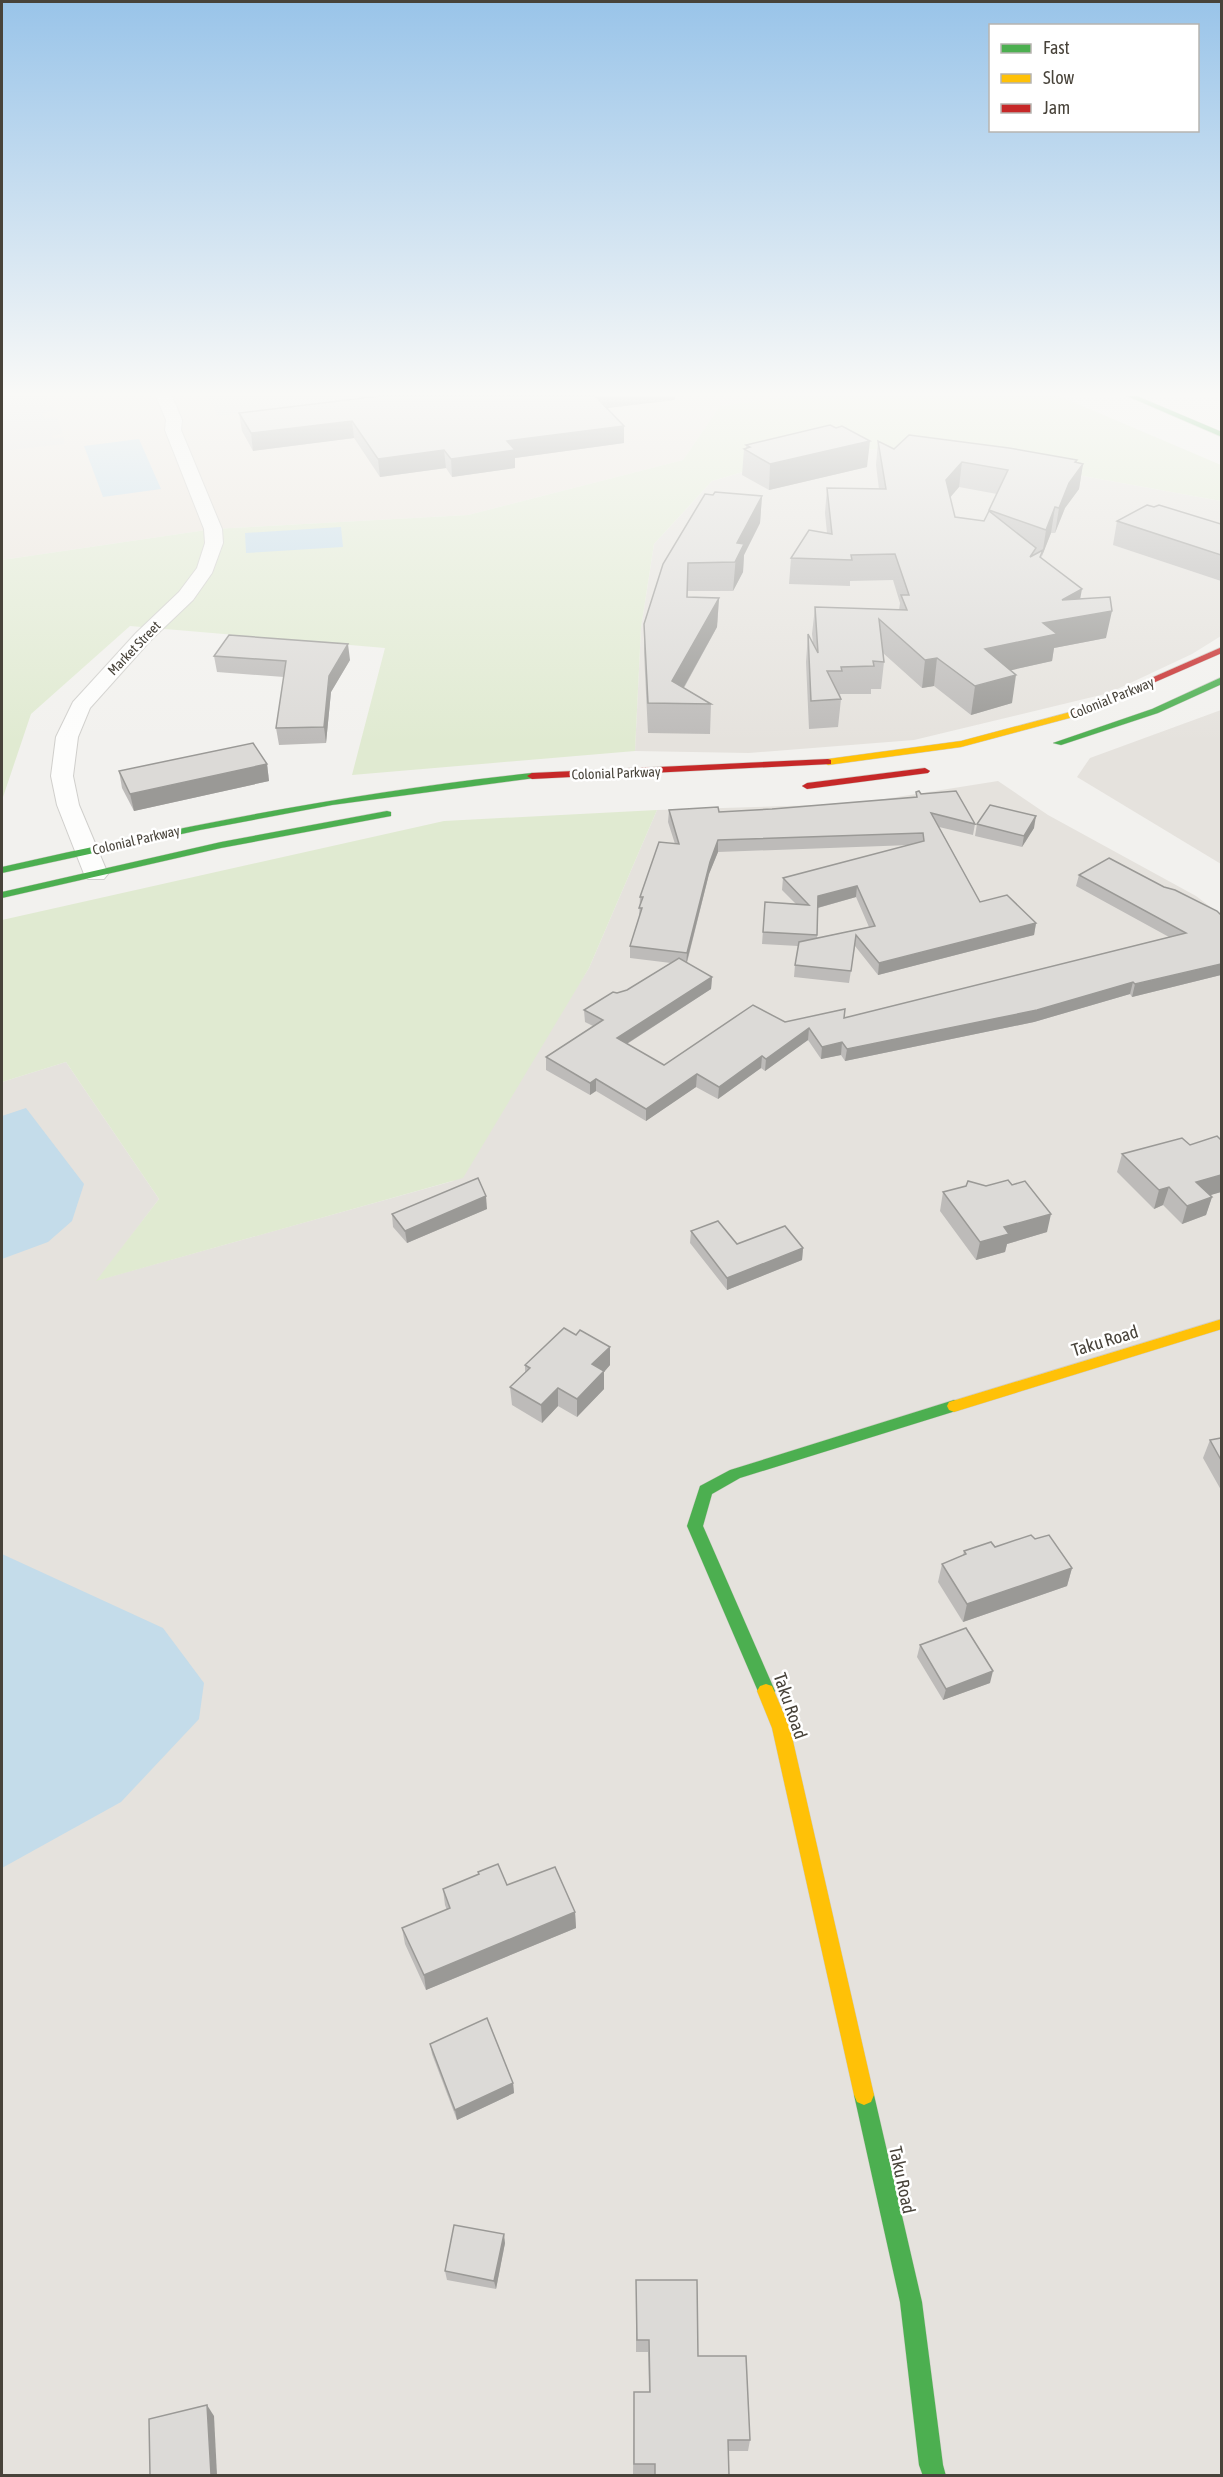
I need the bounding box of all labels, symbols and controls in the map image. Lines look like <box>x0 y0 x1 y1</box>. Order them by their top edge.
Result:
legend <box>989 24 1199 132</box>
text: Fast <box>1043 37 1070 58</box>
text: Slow <box>1043 67 1074 88</box>
text: Jam <box>1043 97 1070 118</box>
street label: Market Street <box>104 618 164 678</box>
street label: Colonial Parkway <box>1068 674 1156 722</box>
street label: Colonial Parkway <box>571 763 661 783</box>
street label: Colonial Parkway <box>91 822 181 858</box>
street label: Taku Road <box>1069 1320 1141 1361</box>
street label: Taku Road <box>769 1670 812 1742</box>
street label: Taku Road <box>885 2144 920 2216</box>

